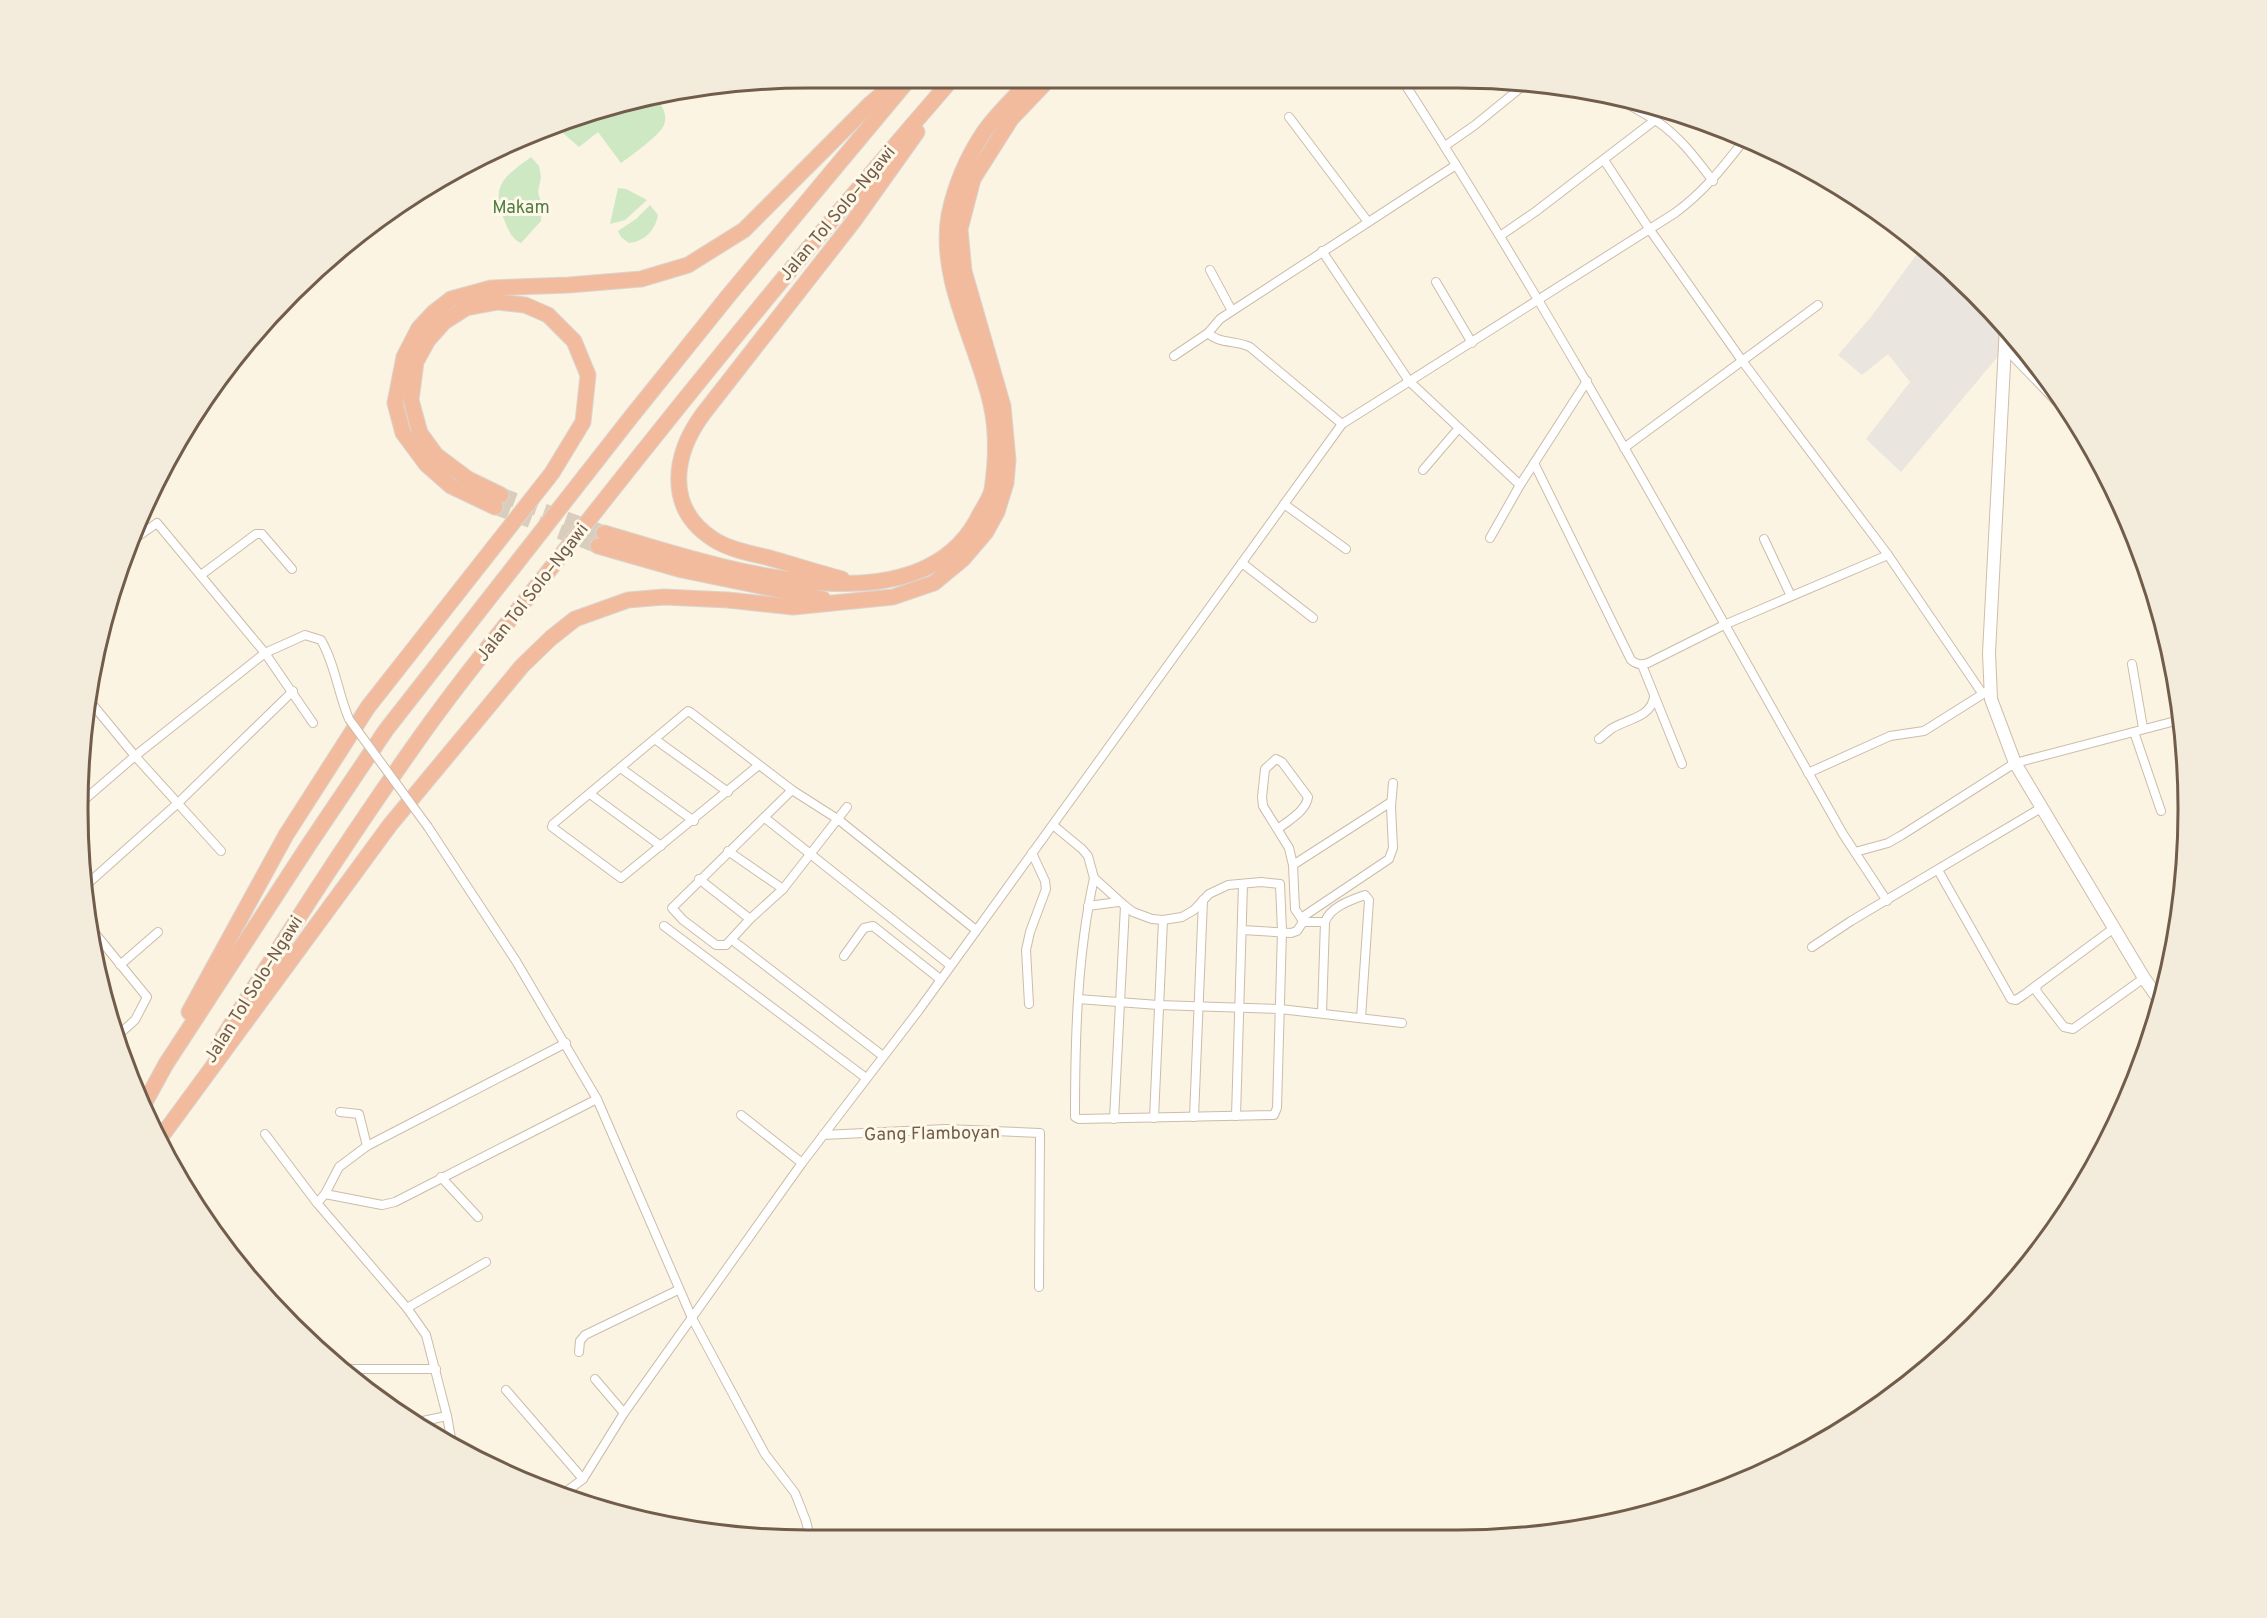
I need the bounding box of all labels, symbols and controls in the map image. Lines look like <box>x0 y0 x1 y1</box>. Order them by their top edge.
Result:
street label: Jalan Tol Solo–Ngawi <box>775 142 901 286</box>
park label: Makam <box>492 197 550 220</box>
street label: Jalan Tol Solo–Ngawi <box>472 519 594 667</box>
street label: Jalan Tol Solo–Ngawi <box>200 912 309 1068</box>
street label: Gang Flamboyan <box>864 1122 1000 1147</box>

